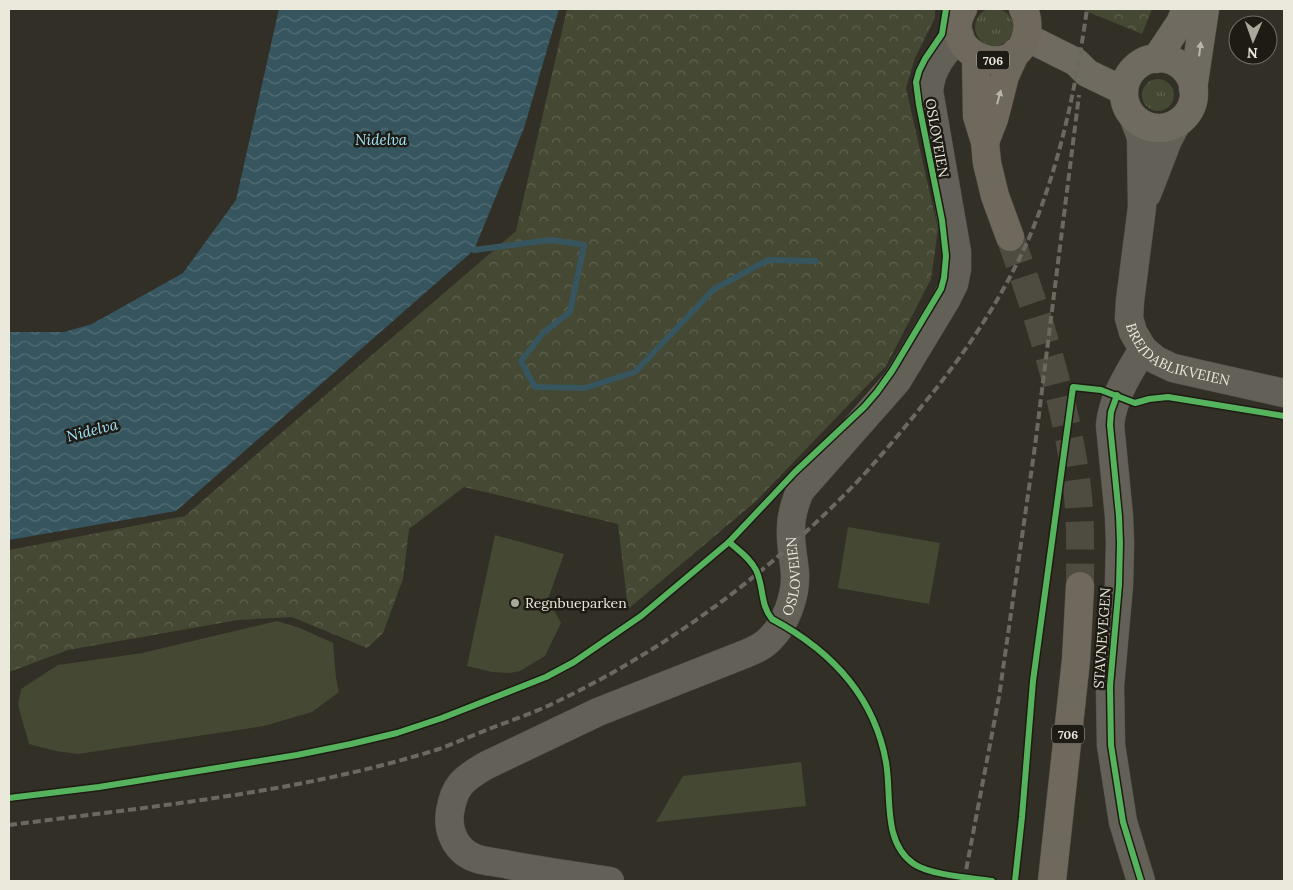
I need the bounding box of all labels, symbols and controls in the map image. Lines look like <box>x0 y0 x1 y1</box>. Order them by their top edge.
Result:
north arrow <box>1228 15 1278 65</box>
one-way arrow <box>1196 41 1204 57</box>
text: N <box>1247 44 1258 62</box>
road number: 706 <box>977 50 1009 70</box>
one-way arrow <box>995 89 1003 104</box>
street label: OSLOVEIEN <box>921 97 953 179</box>
water label: Nidelva <box>355 130 408 149</box>
street label: BREIDABLIKVEIEN <box>1122 321 1232 390</box>
water label: Nidelva <box>64 414 120 446</box>
street label: OSLOVEIEN <box>778 536 804 618</box>
street label: STAVNEVEGEN <box>1089 587 1115 689</box>
place label: Regnbueparken <box>525 594 627 612</box>
marker: Regnbueparken <box>509 597 521 609</box>
road number: 706 <box>1052 724 1084 744</box>

